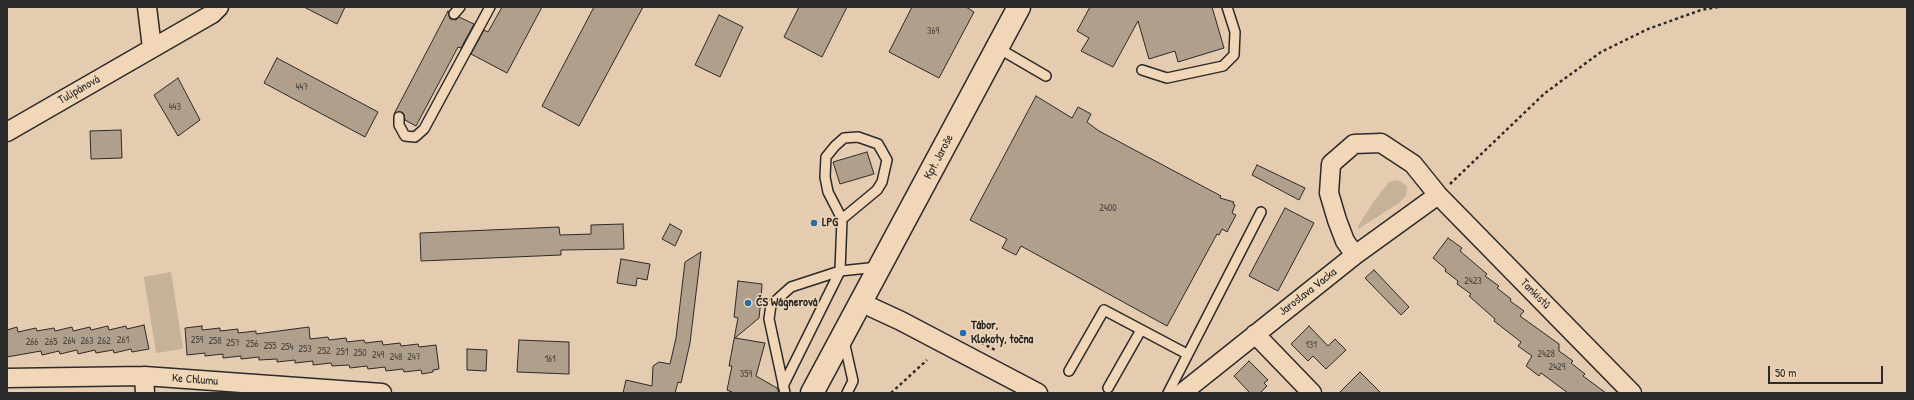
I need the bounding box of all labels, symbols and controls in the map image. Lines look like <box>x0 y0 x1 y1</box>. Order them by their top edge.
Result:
house number: 369 <box>927 25 939 37</box>
street label: Tulipánová <box>56 72 102 108</box>
house number: 447 <box>296 81 308 93</box>
house number: 443 <box>169 101 181 113</box>
street label: Kpt. Jaroše <box>921 132 957 182</box>
house number: 2400 <box>1099 202 1117 214</box>
place label: LPG <box>822 216 838 230</box>
marker: LPG <box>809 218 819 228</box>
street label: Jaroslava Vacka <box>1276 265 1340 319</box>
house number: 2423 <box>1464 275 1482 287</box>
street label: Tankistů <box>1517 276 1553 312</box>
place label: ČS Wágnerová <box>756 296 817 310</box>
marker: ČS Wágnerová <box>743 298 753 308</box>
place label: Tábor, Klokoty, točna <box>971 319 1033 347</box>
marker: Tábor, Klokoty, točna <box>958 328 968 338</box>
house number: 261 <box>117 334 129 346</box>
house number: 259 <box>191 334 203 346</box>
house number: 264 <box>63 335 75 347</box>
house number: 263 <box>80 335 94 347</box>
house number: 262 <box>97 335 111 347</box>
house number: 258 <box>208 335 222 347</box>
house number: 266 <box>26 336 38 348</box>
house number: 265 <box>45 336 57 348</box>
house number: 257 <box>226 337 240 349</box>
house number: 256 <box>246 338 258 350</box>
house number: 131 <box>1305 339 1317 351</box>
house number: 255 <box>263 340 277 352</box>
house number: 254 <box>281 341 293 353</box>
house number: 253 <box>298 343 312 355</box>
house number: 252 <box>317 345 331 357</box>
house number: 251 <box>336 346 348 358</box>
house number: 250 <box>353 347 367 359</box>
house number: 2428 <box>1537 348 1555 360</box>
house number: 249 <box>372 349 384 361</box>
house number: 248 <box>390 351 402 363</box>
house number: 247 <box>407 351 421 363</box>
house number: 161 <box>544 353 556 365</box>
scale bar <box>1770 358 1885 384</box>
house number: 2429 <box>1549 361 1565 373</box>
text: 50 m <box>1775 364 1796 381</box>
house number: 359 <box>740 368 752 380</box>
street label: Ke Chlumu <box>171 371 219 389</box>

